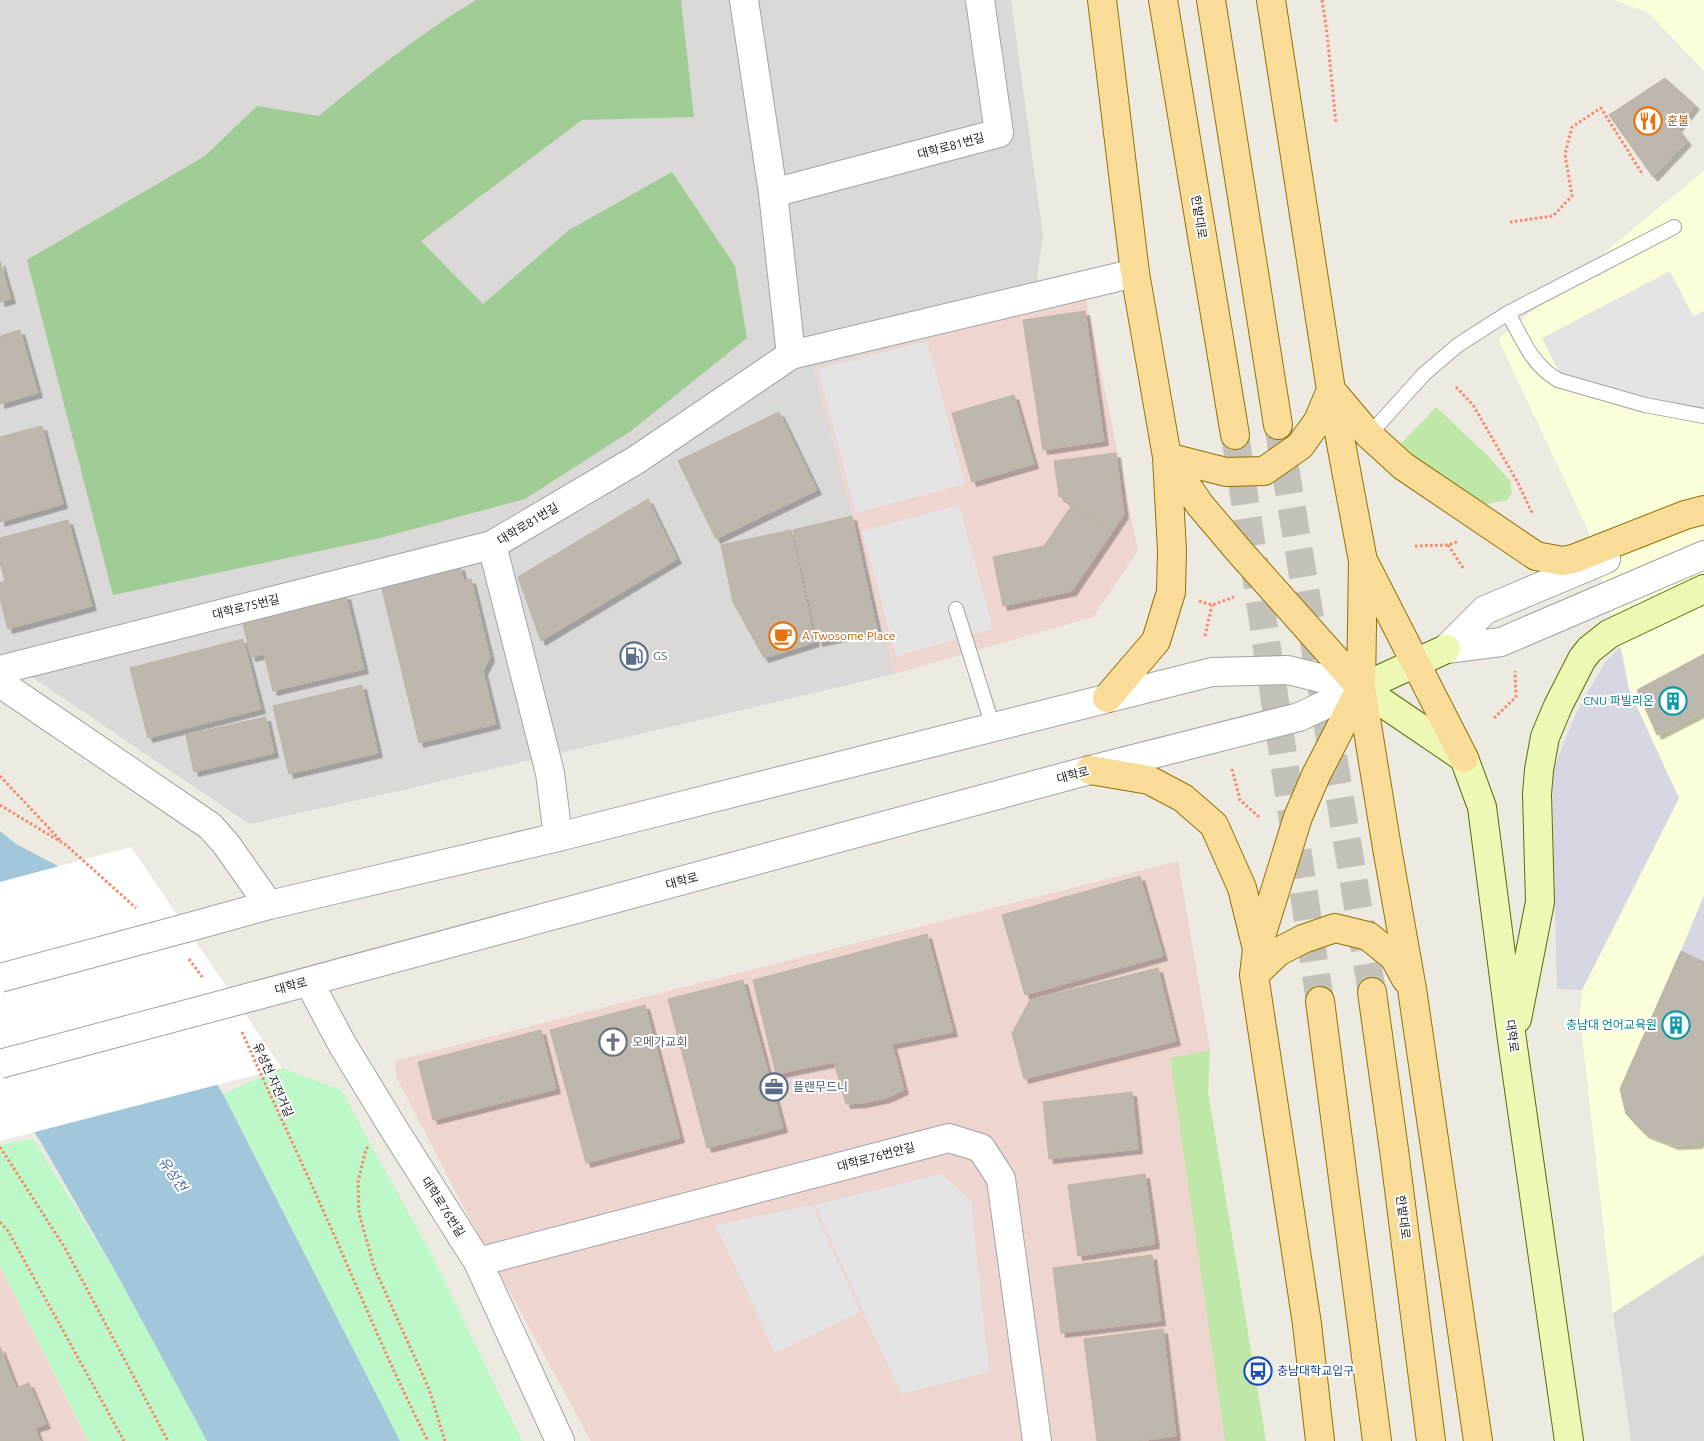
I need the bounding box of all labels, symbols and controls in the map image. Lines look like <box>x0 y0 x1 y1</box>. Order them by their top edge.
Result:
restaurant icon: 훈불 <box>1633 106 1663 136</box>
place label: 훈불 <box>1667 114 1689 127</box>
street label: 대학로81번길 <box>916 130 986 161</box>
street label: 한밭대로 <box>1190 194 1209 240</box>
street label: 대학로81번길 <box>495 500 561 547</box>
street label: 대학로75번길 <box>211 592 281 621</box>
cafe icon: A Twosome Place <box>768 621 798 651</box>
place label: A Twosome Place <box>802 629 895 642</box>
fuel station icon: GS <box>619 641 649 671</box>
place label: GS <box>653 649 667 662</box>
building icon: CNU 파빌리온 <box>1658 686 1688 716</box>
place label: CNU 파빌리온 <box>1583 694 1654 707</box>
street label: 대학로 <box>1055 764 1091 785</box>
street label: 대학로 <box>664 870 700 891</box>
street label: 대학로 <box>273 975 309 996</box>
building icon: 충남대 언어교육원 <box>1661 1010 1691 1040</box>
place label: 충남대 언어교육원 <box>1566 1018 1657 1031</box>
street label: 대학로 <box>1504 1019 1521 1053</box>
church icon: 오메가교회 <box>598 1027 628 1057</box>
place label: 오메가교회 <box>632 1035 687 1048</box>
street label: 유성천 자전거길 <box>251 1041 296 1119</box>
office icon: 플랜무드니 <box>759 1072 789 1102</box>
place label: 플랜무드니 <box>793 1080 848 1093</box>
street label: 대학로76번안길 <box>836 1140 916 1173</box>
water label: 유성천 <box>155 1154 191 1195</box>
street label: 대학로76번길 <box>419 1174 468 1239</box>
street label: 한밭대로 <box>1394 1194 1413 1240</box>
bus stop icon: 충남대학교입구 <box>1243 1356 1273 1386</box>
place label: 충남대학교입구 <box>1277 1364 1354 1377</box>

